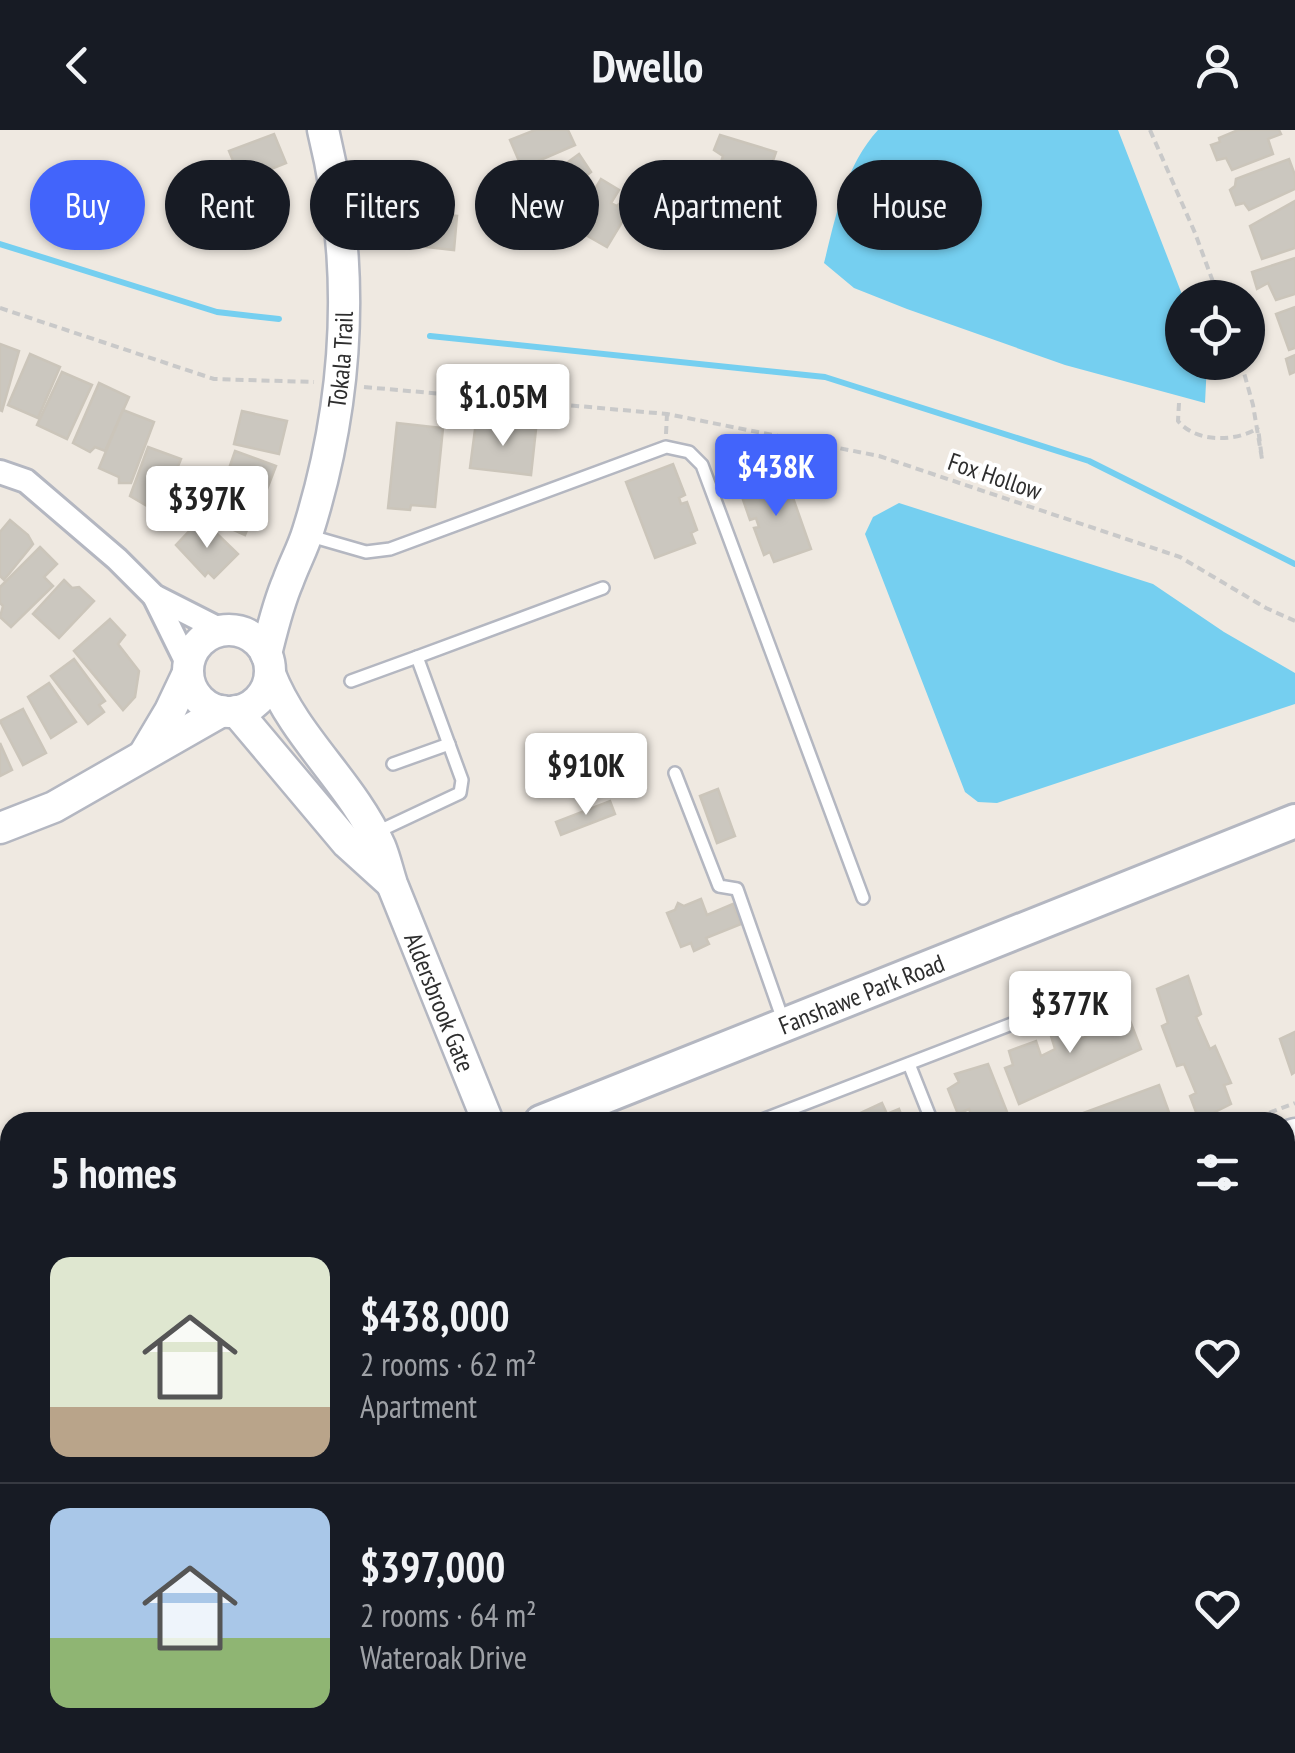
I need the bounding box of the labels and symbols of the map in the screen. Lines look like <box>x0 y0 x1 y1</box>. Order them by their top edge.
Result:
street label: Tokala Trail <box>320 311 360 410</box>
pin: $1.05M <box>422 364 584 449</box>
pin: $438K <box>706 434 846 519</box>
street label: Fox Hollow <box>944 445 1046 507</box>
pin: $397K <box>137 466 277 551</box>
pin: $910K <box>516 733 656 818</box>
street label: Aldersbrook Gate <box>397 928 482 1076</box>
street label: Fanshawe Park Road <box>774 947 949 1041</box>
pin: $377K <box>1000 971 1140 1056</box>

